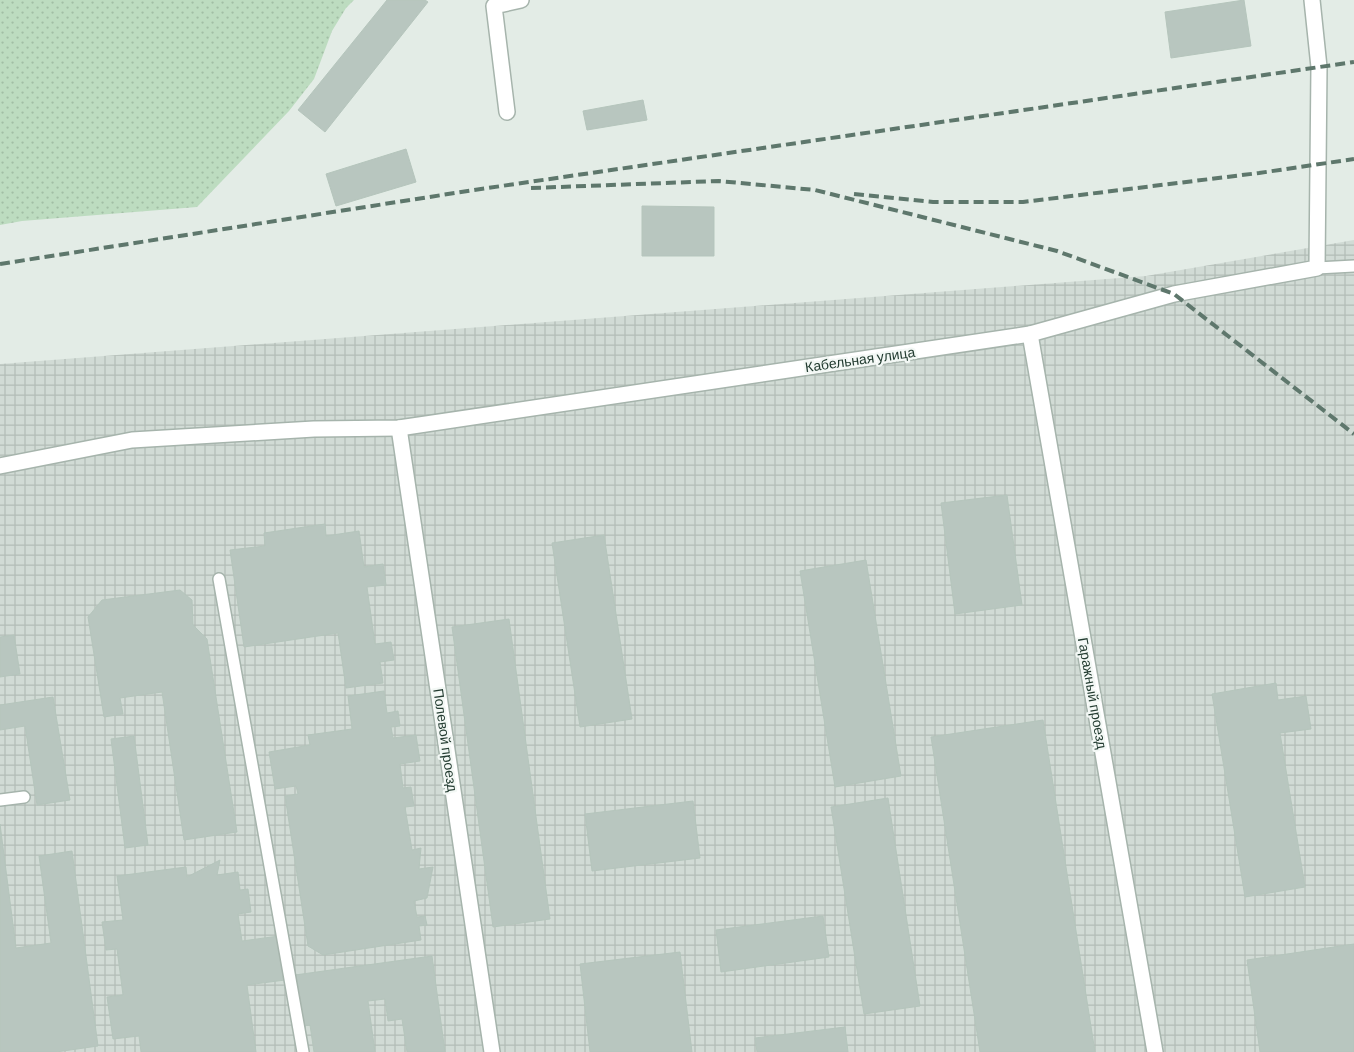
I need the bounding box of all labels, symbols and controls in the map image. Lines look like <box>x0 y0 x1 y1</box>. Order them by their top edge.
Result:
street label: Кабельная улица <box>804 343 916 375</box>
street label: Гаражный проезд <box>1075 636 1111 750</box>
street label: Полевой проезд <box>430 687 462 793</box>

